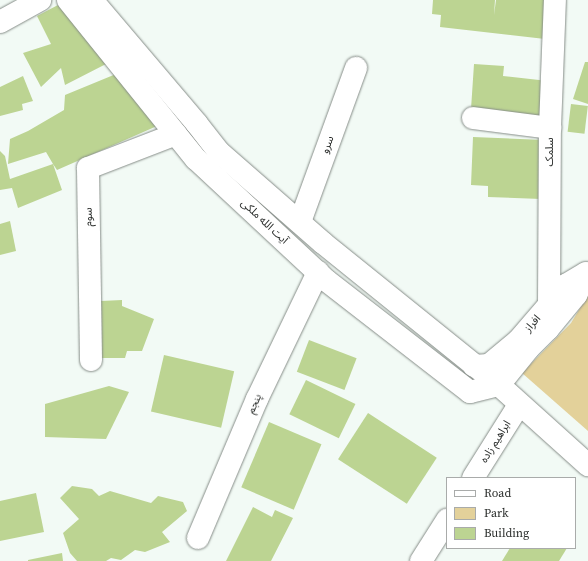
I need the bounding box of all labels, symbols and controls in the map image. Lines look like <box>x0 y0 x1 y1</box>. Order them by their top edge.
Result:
street label: سرو <box>319 134 337 156</box>
street label: سلمک <box>543 137 557 167</box>
street label: آیت الله ملکی <box>238 197 290 247</box>
street label: سوم <box>82 207 96 227</box>
street label: افراز <box>522 313 544 335</box>
street label: پنجم <box>245 392 265 416</box>
street label: ابراهیم زاده <box>478 418 514 466</box>
legend <box>446 477 576 549</box>
text: Road <box>484 485 511 501</box>
text: Park <box>484 505 509 521</box>
text: Building <box>484 525 529 541</box>

